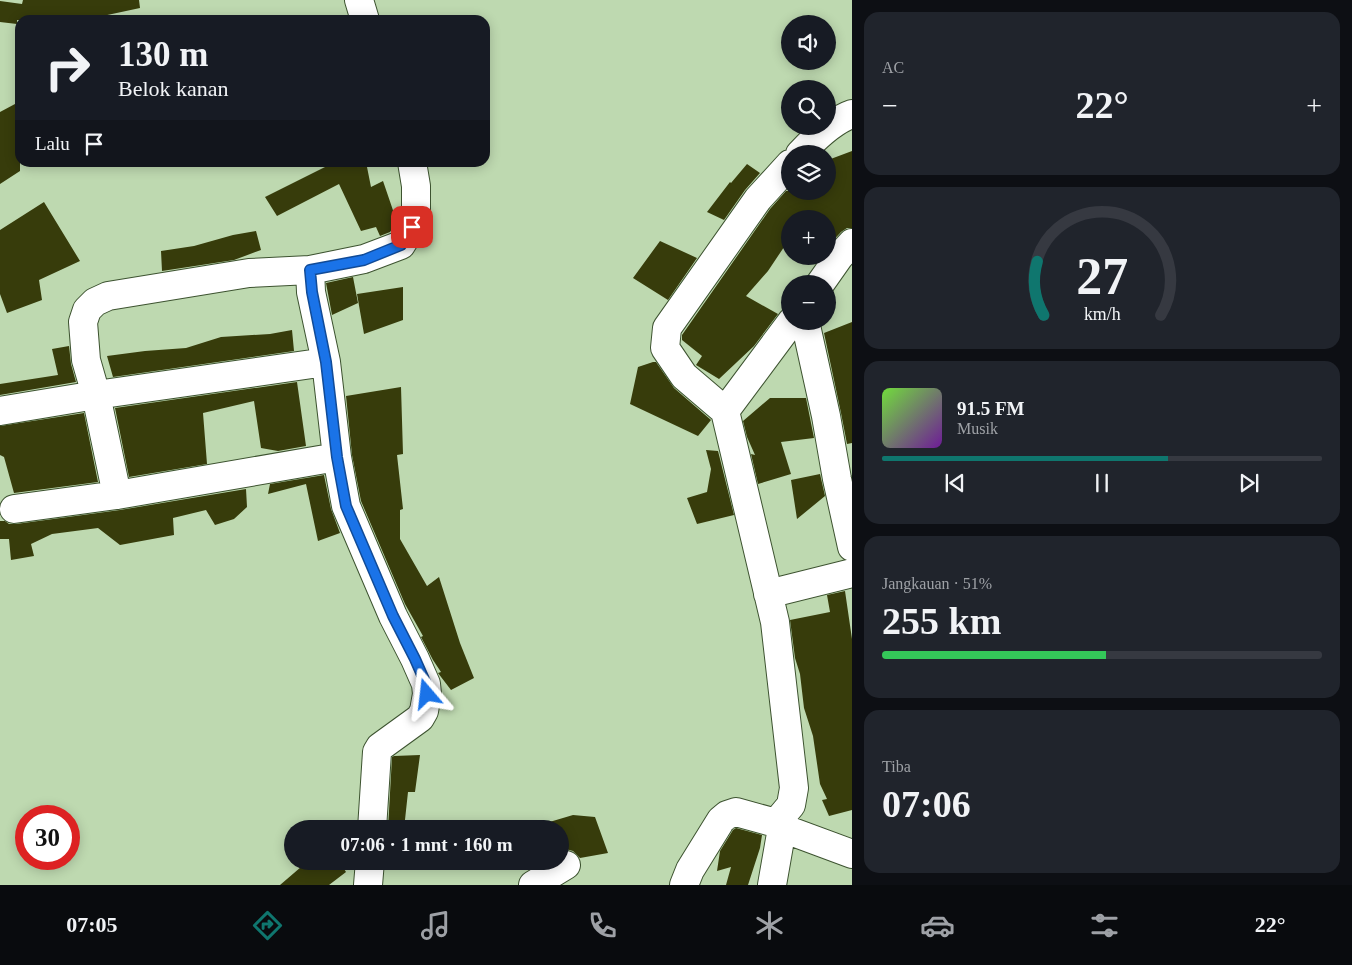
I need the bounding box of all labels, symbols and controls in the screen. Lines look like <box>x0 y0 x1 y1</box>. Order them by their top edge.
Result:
map controls <box>781 15 836 330</box>
button: sound <box>781 15 836 70</box>
icon: right <box>35 35 100 100</box>
text: 130 m <box>118 35 208 74</box>
text: AC <box>882 59 904 76</box>
text: Belok kanan <box>118 76 229 101</box>
button: search <box>781 80 836 135</box>
text: 22° <box>1075 84 1129 126</box>
text: − <box>882 90 898 121</box>
text: + <box>1306 90 1322 121</box>
icon: arrive <box>80 130 108 158</box>
text: Lalu <box>35 133 70 154</box>
button: layers <box>781 145 836 200</box>
pin <box>391 206 433 248</box>
button: + <box>781 210 836 265</box>
icon: arrive <box>398 213 426 241</box>
text: 27 <box>1076 248 1128 305</box>
button: − <box>781 275 836 330</box>
text: km/h <box>1084 304 1120 324</box>
text: 91.5 FM <box>957 398 1025 419</box>
text: Musik <box>957 420 998 437</box>
icon: previous <box>941 469 969 497</box>
icon: pause <box>1088 469 1116 497</box>
icon: next <box>1235 469 1263 497</box>
text: Jangkauan · 51% <box>882 575 992 592</box>
text: 255 km <box>882 600 1001 642</box>
position arrow <box>400 667 452 719</box>
text: Tiba <box>882 758 911 775</box>
text: 07:06 <box>882 783 971 825</box>
speed limit sign: 30 <box>15 805 80 870</box>
text: 07:06 · 1 mnt · 160 m <box>340 834 513 855</box>
icon: directions <box>250 908 285 943</box>
icon: music <box>418 908 453 943</box>
icon: phone <box>585 908 620 943</box>
icon: climate <box>752 908 787 943</box>
icon: car <box>920 908 955 943</box>
icon: filters <box>1087 908 1122 943</box>
text: 07:05 <box>66 912 118 937</box>
text: 22° <box>1255 912 1286 937</box>

